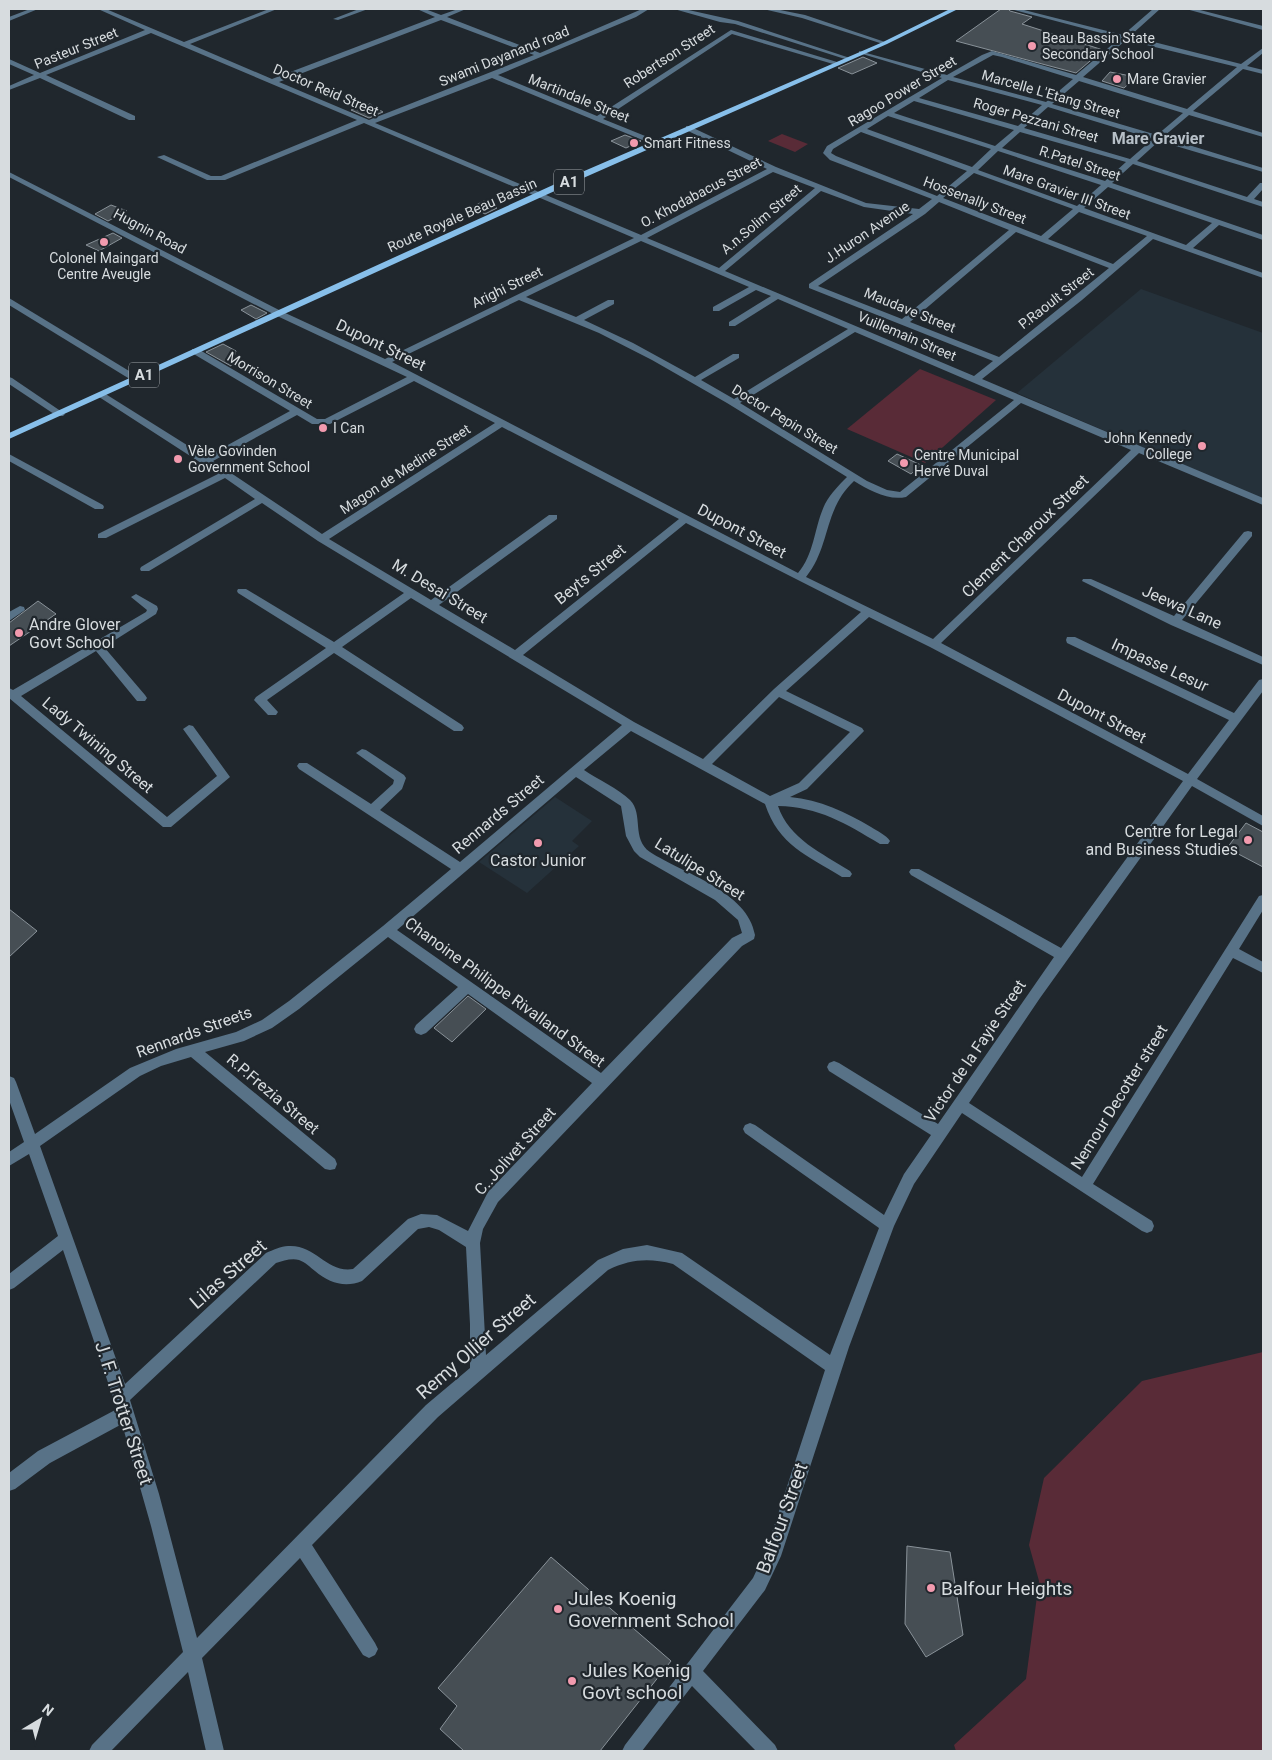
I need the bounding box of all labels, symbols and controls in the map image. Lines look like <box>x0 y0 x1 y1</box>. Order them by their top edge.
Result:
street label: Robertson Street <box>621 20 718 91</box>
street label: Swami Dayanand road <box>437 23 571 89</box>
street label: Pasteur Street <box>32 24 120 72</box>
place label: Beau Bassin State Secondary School <box>1042 30 1155 62</box>
marker: Beau Bassin State Secondary School <box>1026 40 1038 52</box>
street label: Ragoo Power Street <box>845 52 959 130</box>
street label: Doctor Reid Street <box>271 61 381 120</box>
street label: Marcelle L'Etang Street <box>980 67 1122 122</box>
street label: Martindale Street <box>526 70 632 126</box>
place label: Mare Gravier <box>1127 71 1206 87</box>
marker: Mare Gravier <box>1111 73 1123 85</box>
street label: Roger Pezzani Street <box>972 94 1101 146</box>
district label: Mare Gravier <box>1112 129 1204 148</box>
place label: Smart Fitness <box>644 135 731 151</box>
marker: Smart Fitness <box>628 137 640 149</box>
street label: R.Patel Street <box>1037 142 1123 184</box>
street label: O. Khodabacus Street <box>638 153 764 231</box>
street label: Mare Gravier III Street <box>1001 161 1133 223</box>
road number: A1 <box>554 170 584 194</box>
street label: Hossenally Street <box>921 173 1029 227</box>
street label: Route Royale Beau Bassin <box>385 175 539 255</box>
street label: A.n.Solim Street <box>718 180 805 257</box>
street label: J.Huron Avenue <box>822 198 912 266</box>
street label: Hugnin Road <box>111 205 189 257</box>
marker: Colonel Maingard Centre Aveugle <box>98 236 110 248</box>
place label: Colonel Maingard Centre Aveugle <box>49 250 159 282</box>
street label: Arighi Street <box>469 263 545 311</box>
street label: P.Raoult Street <box>1015 264 1097 332</box>
street label: Maudave Street <box>862 284 959 336</box>
street label: Vuillemain Street <box>855 308 959 364</box>
street label: Dupont Street <box>333 315 429 375</box>
street label: Morrison Street <box>225 348 316 412</box>
road number: A1 <box>129 362 159 388</box>
street label: Doctor Pepin Street <box>729 381 841 457</box>
place label: I Can <box>333 420 365 436</box>
street label: Magon de Medine Street <box>337 421 474 517</box>
marker: I Can <box>317 422 329 434</box>
place label: John Kennedy College <box>1104 430 1192 462</box>
marker: John Kennedy College <box>1196 440 1208 452</box>
place label: Vèle Govinden Government School <box>188 443 310 475</box>
place label: Centre Municipal Hervé Duval <box>914 447 1019 479</box>
marker: Vèle Govinden Government School <box>172 453 184 465</box>
marker: Centre Municipal Hervé Duval <box>898 457 910 469</box>
street label: Clement Charoux Street <box>958 471 1092 601</box>
street label: Dupont Street <box>694 500 790 562</box>
street label: Beyts Street <box>551 540 629 608</box>
street label: M. Desai Street <box>389 555 491 627</box>
street label: Jeewa Lane <box>1139 581 1225 633</box>
place label: Andre Glover Govt School <box>29 615 121 652</box>
marker: Andre Glover Govt School <box>13 627 25 639</box>
street label: Impasse Lesur <box>1109 634 1212 696</box>
street label: Dupont Street <box>1054 685 1150 747</box>
street label: Lady Twining Street <box>39 693 157 797</box>
street label: Rennards Street <box>448 770 548 858</box>
place label: Centre for Legal and Business Studies <box>1086 822 1238 859</box>
street label: Latulipe Street <box>651 834 749 904</box>
marker: Centre for Legal and Business Studies <box>1242 834 1254 846</box>
marker: Castor Junior <box>532 837 544 849</box>
place label: Castor Junior <box>490 851 587 870</box>
street label: Chanoine Philippe Rivalland Street <box>401 913 609 1071</box>
street label: Victor de la Fayie Street <box>920 976 1030 1126</box>
street label: Rennards Streets <box>134 1002 254 1062</box>
street label: Nemour Decotter street <box>1067 1021 1171 1173</box>
street label: R.P.Frezia Street <box>223 1050 323 1138</box>
street label: C..Jolivet Street <box>470 1103 560 1199</box>
street label: Lilas Street <box>185 1234 271 1314</box>
street label: Remy Ollier Street <box>412 1288 540 1404</box>
street label: J. F. Trotter Street <box>90 1338 158 1488</box>
street label: Balfour Street <box>751 1460 813 1576</box>
place label: Balfour Heights <box>941 1577 1072 1600</box>
marker: Balfour Heights <box>925 1582 937 1594</box>
place label: Jules Koenig Government School <box>568 1587 734 1632</box>
marker: Jules Koenig Government School <box>552 1603 564 1615</box>
place label: Jules Koenig Govt school <box>582 1659 691 1704</box>
marker: Jules Koenig Govt school <box>566 1675 578 1687</box>
north arrow <box>15 1695 65 1745</box>
text: N <box>39 1700 57 1719</box>

